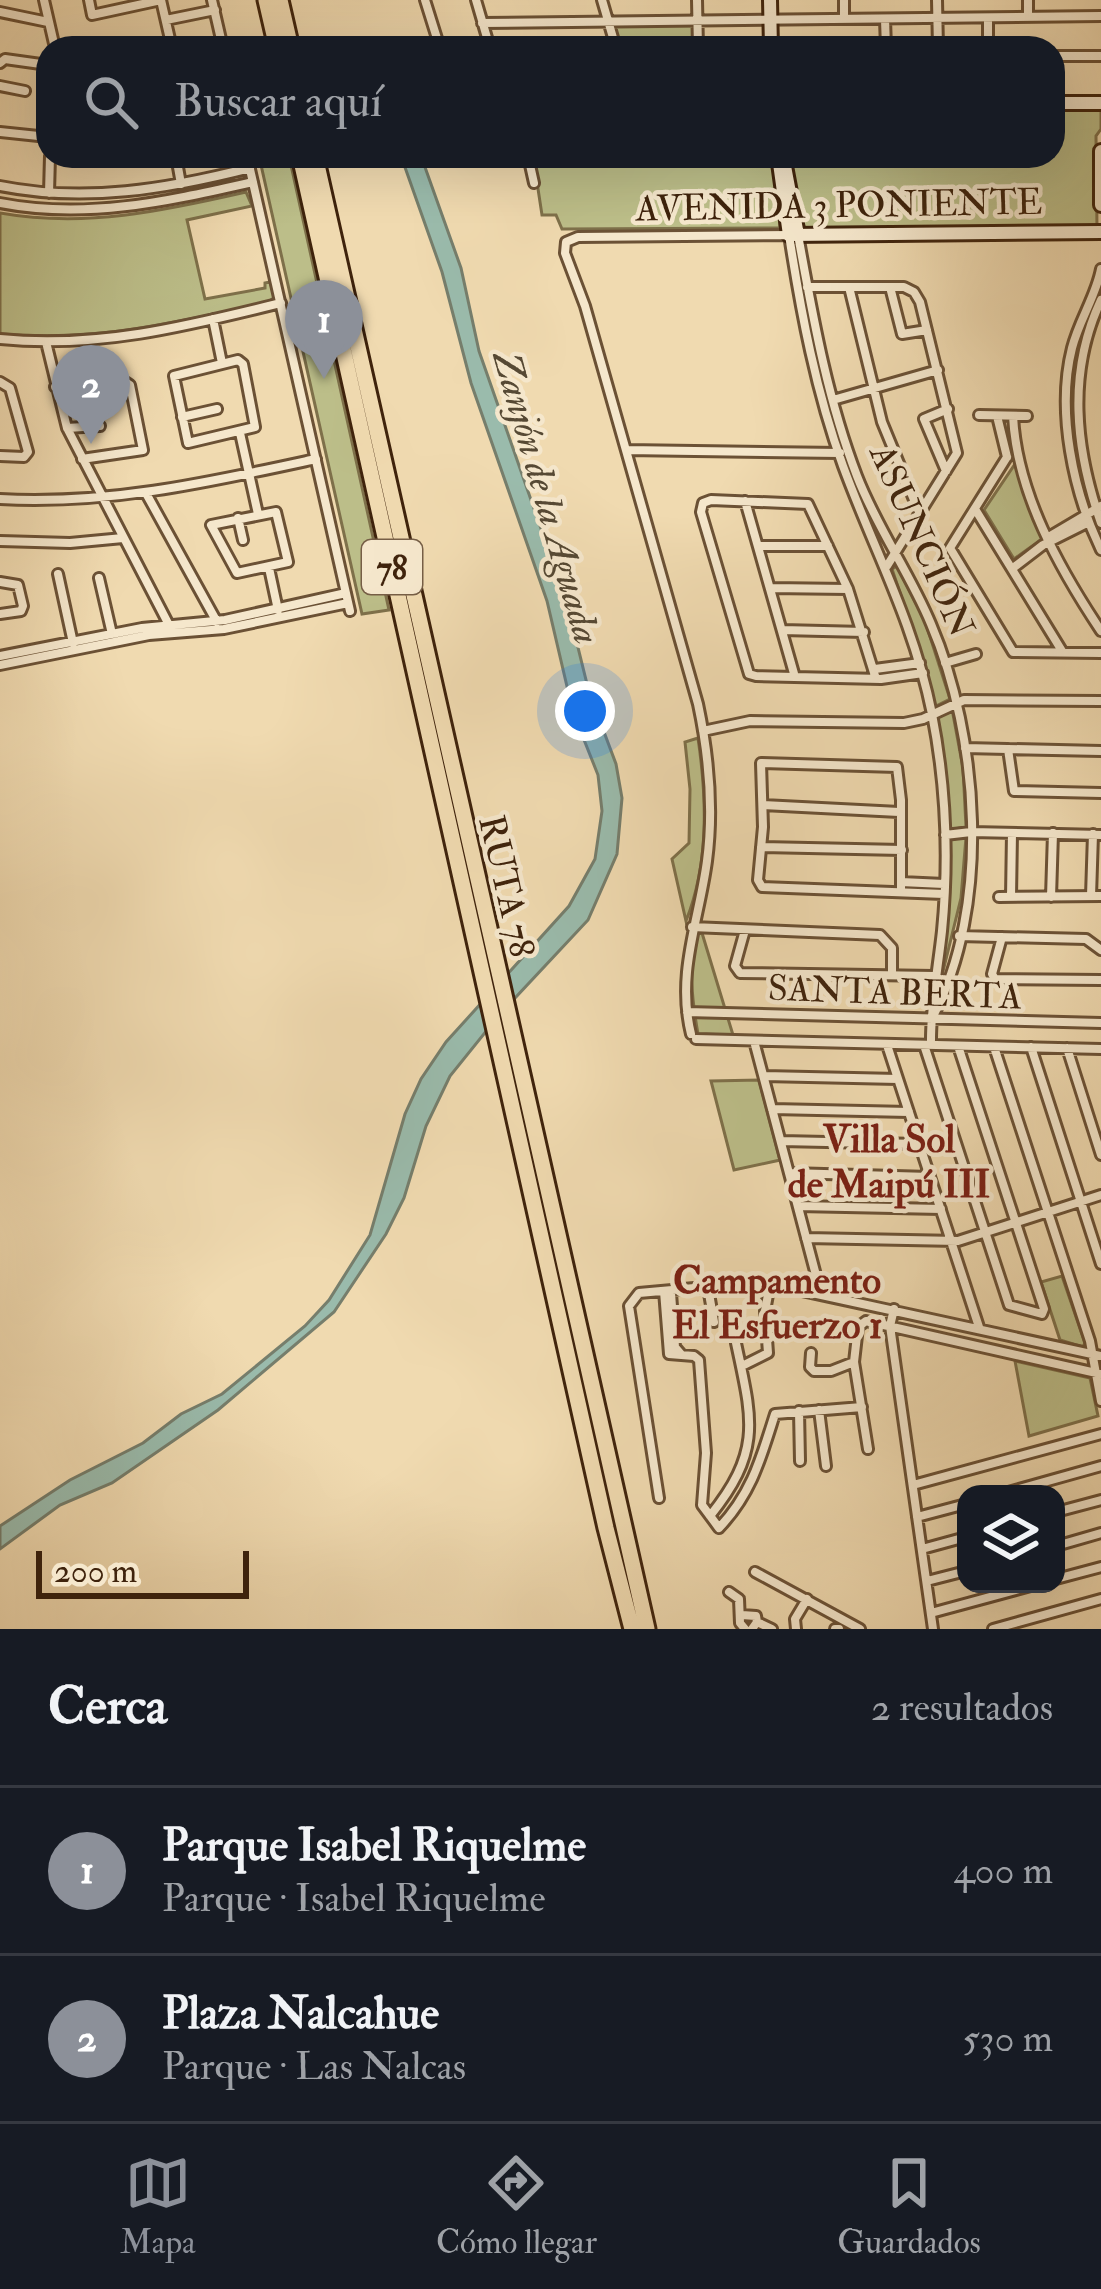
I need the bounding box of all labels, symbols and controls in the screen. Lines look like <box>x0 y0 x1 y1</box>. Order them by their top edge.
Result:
search box <box>36 36 1065 168</box>
icon: search <box>78 69 144 135</box>
text: Buscar aquí <box>174 74 382 130</box>
street label: AVENIDA 3 PONIENTE <box>634 179 1043 232</box>
pin: 1 <box>285 280 363 379</box>
water label: Zanjón de la Aguada <box>481 344 612 649</box>
pin: 2 <box>52 345 130 444</box>
street label: ASUNCIÓN <box>859 436 985 645</box>
road number: 78 <box>362 540 422 594</box>
your location <box>555 681 615 741</box>
street label: RUTA 78 <box>468 811 545 962</box>
street label: SANTA BERTA <box>767 966 1023 1019</box>
district label: Villa Sol de Maipú III <box>788 1115 990 1209</box>
district label: Campamento El Esfuerzo 1 <box>671 1256 883 1350</box>
map controls <box>957 1485 1065 1593</box>
button: layers <box>957 1485 1065 1593</box>
scale bar <box>36 1545 249 1598</box>
text: 200 m <box>54 1551 137 1592</box>
text: Cerca <box>48 1675 167 1739</box>
text: 2 resultados <box>871 1683 1053 1732</box>
text: Parque Isabel Riquelme <box>162 1818 586 1874</box>
text: 1 <box>80 1846 94 1895</box>
text: 400 m <box>954 1846 1053 1895</box>
text: Parque · Isabel Riquelme <box>162 1874 546 1923</box>
text: Plaza Nalcahue <box>162 1986 439 2042</box>
text: 2 <box>77 2014 97 2063</box>
text: 530 m <box>962 2014 1053 2063</box>
text: Parque · Las Nalcas <box>162 2042 466 2091</box>
tab: Mapa <box>120 2150 196 2263</box>
tab: Cómo llegar <box>436 2150 597 2263</box>
tab: Guardados <box>837 2150 981 2263</box>

